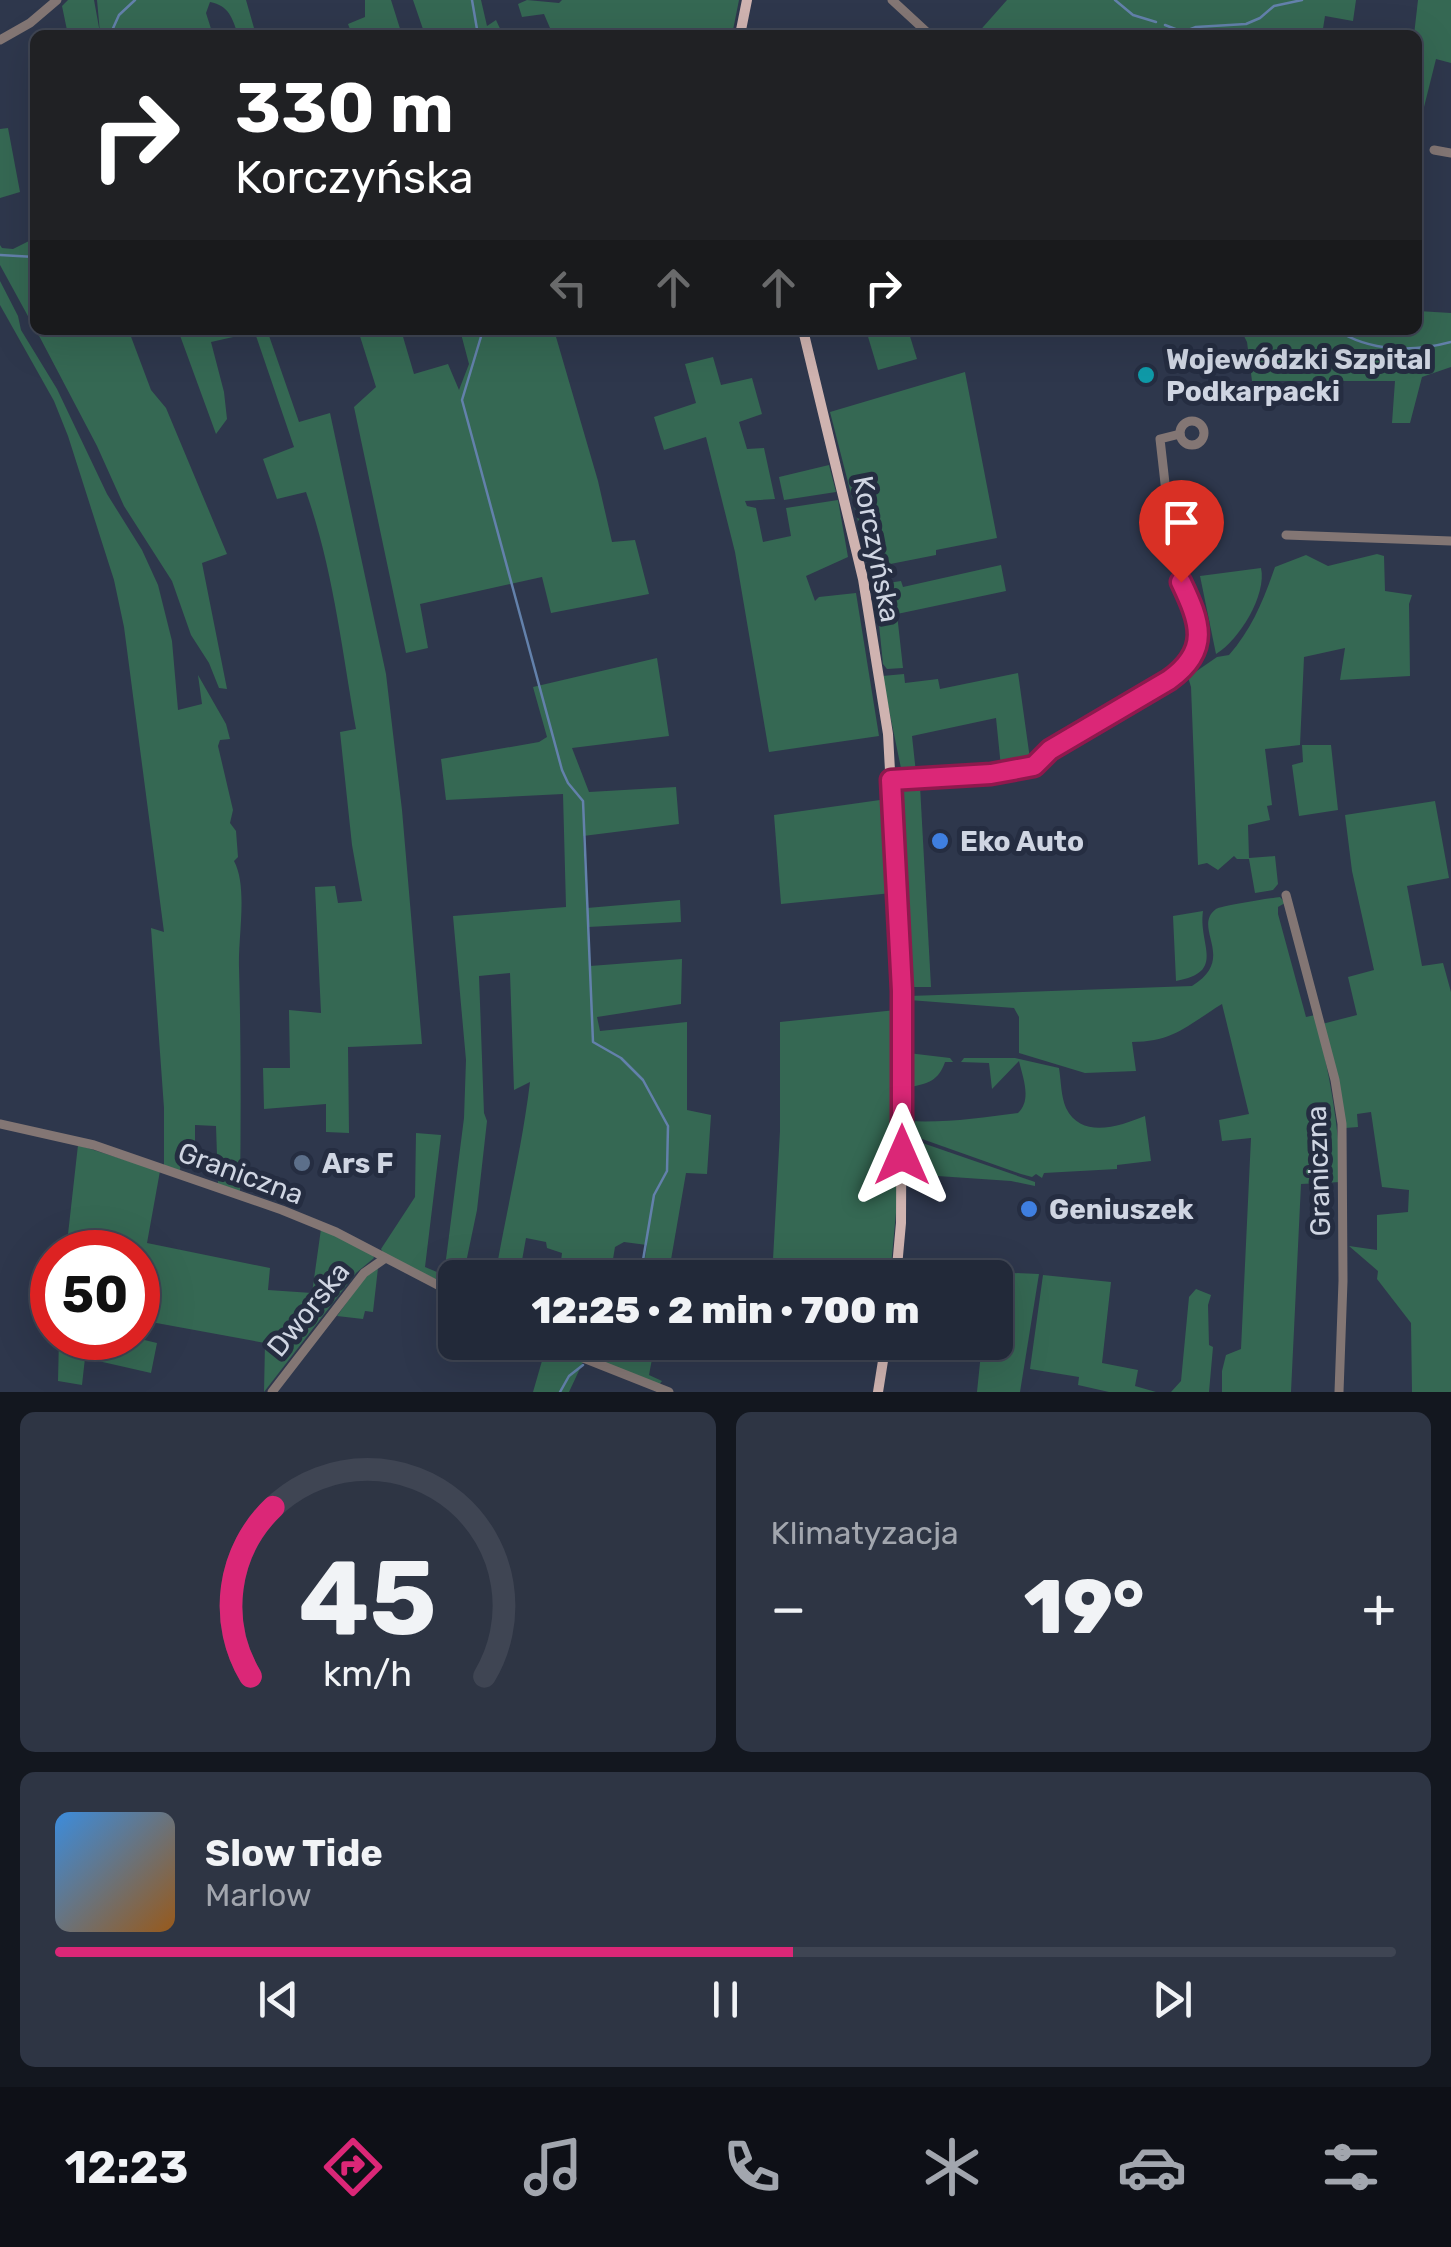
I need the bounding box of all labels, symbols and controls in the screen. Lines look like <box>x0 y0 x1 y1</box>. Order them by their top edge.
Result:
text: 330 m <box>235 67 454 150</box>
icon: right <box>70 70 200 200</box>
text: Korczyńska <box>235 151 474 204</box>
icon: left <box>541 260 596 315</box>
icon: ahead <box>646 260 701 315</box>
icon: ahead <box>751 260 806 315</box>
icon: right <box>856 260 911 315</box>
place label: Wojewódzki Szpital Podkarpacki <box>1166 343 1432 408</box>
marker: Wojewódzki Szpital Podkarpacki <box>1135 364 1157 386</box>
street label: Korczyńska <box>846 473 907 625</box>
pin <box>1139 480 1224 583</box>
icon: arrive <box>1154 495 1209 550</box>
place label: Eko Auto <box>960 825 1084 858</box>
marker: Eko Auto <box>929 830 951 852</box>
position arrow <box>850 1103 954 1207</box>
street label: Graniczna <box>1300 1105 1337 1237</box>
street label: Graniczna <box>174 1136 308 1211</box>
place label: Ars F <box>322 1147 394 1180</box>
marker: Ars F <box>291 1152 313 1174</box>
place label: Geniuszek <box>1049 1193 1194 1226</box>
marker: Geniuszek <box>1018 1198 1040 1220</box>
speed limit sign: 50 <box>30 1230 160 1360</box>
street label: Dworska <box>260 1255 356 1363</box>
text: 12:25 · 2 min · 700 m <box>532 1287 919 1333</box>
text: Klimatyzacja <box>771 1514 959 1552</box>
text: 45 <box>299 1537 437 1660</box>
text: 19° <box>1024 1563 1144 1652</box>
text: − <box>771 1576 806 1641</box>
text: + <box>1362 1576 1396 1641</box>
text: km/h <box>323 1653 412 1695</box>
text: Slow Tide <box>205 1830 383 1876</box>
text: Marlow <box>205 1876 312 1914</box>
icon: previous <box>251 1972 306 2027</box>
icon: pause <box>698 1972 753 2027</box>
icon: next <box>1145 1972 1200 2027</box>
icon: directions <box>318 2132 388 2202</box>
icon: music <box>518 2132 588 2202</box>
icon: phone <box>717 2132 787 2202</box>
icon: climate <box>917 2132 987 2202</box>
icon: car <box>1117 2132 1187 2202</box>
icon: filters <box>1316 2132 1386 2202</box>
text: 12:23 <box>65 2141 188 2194</box>

